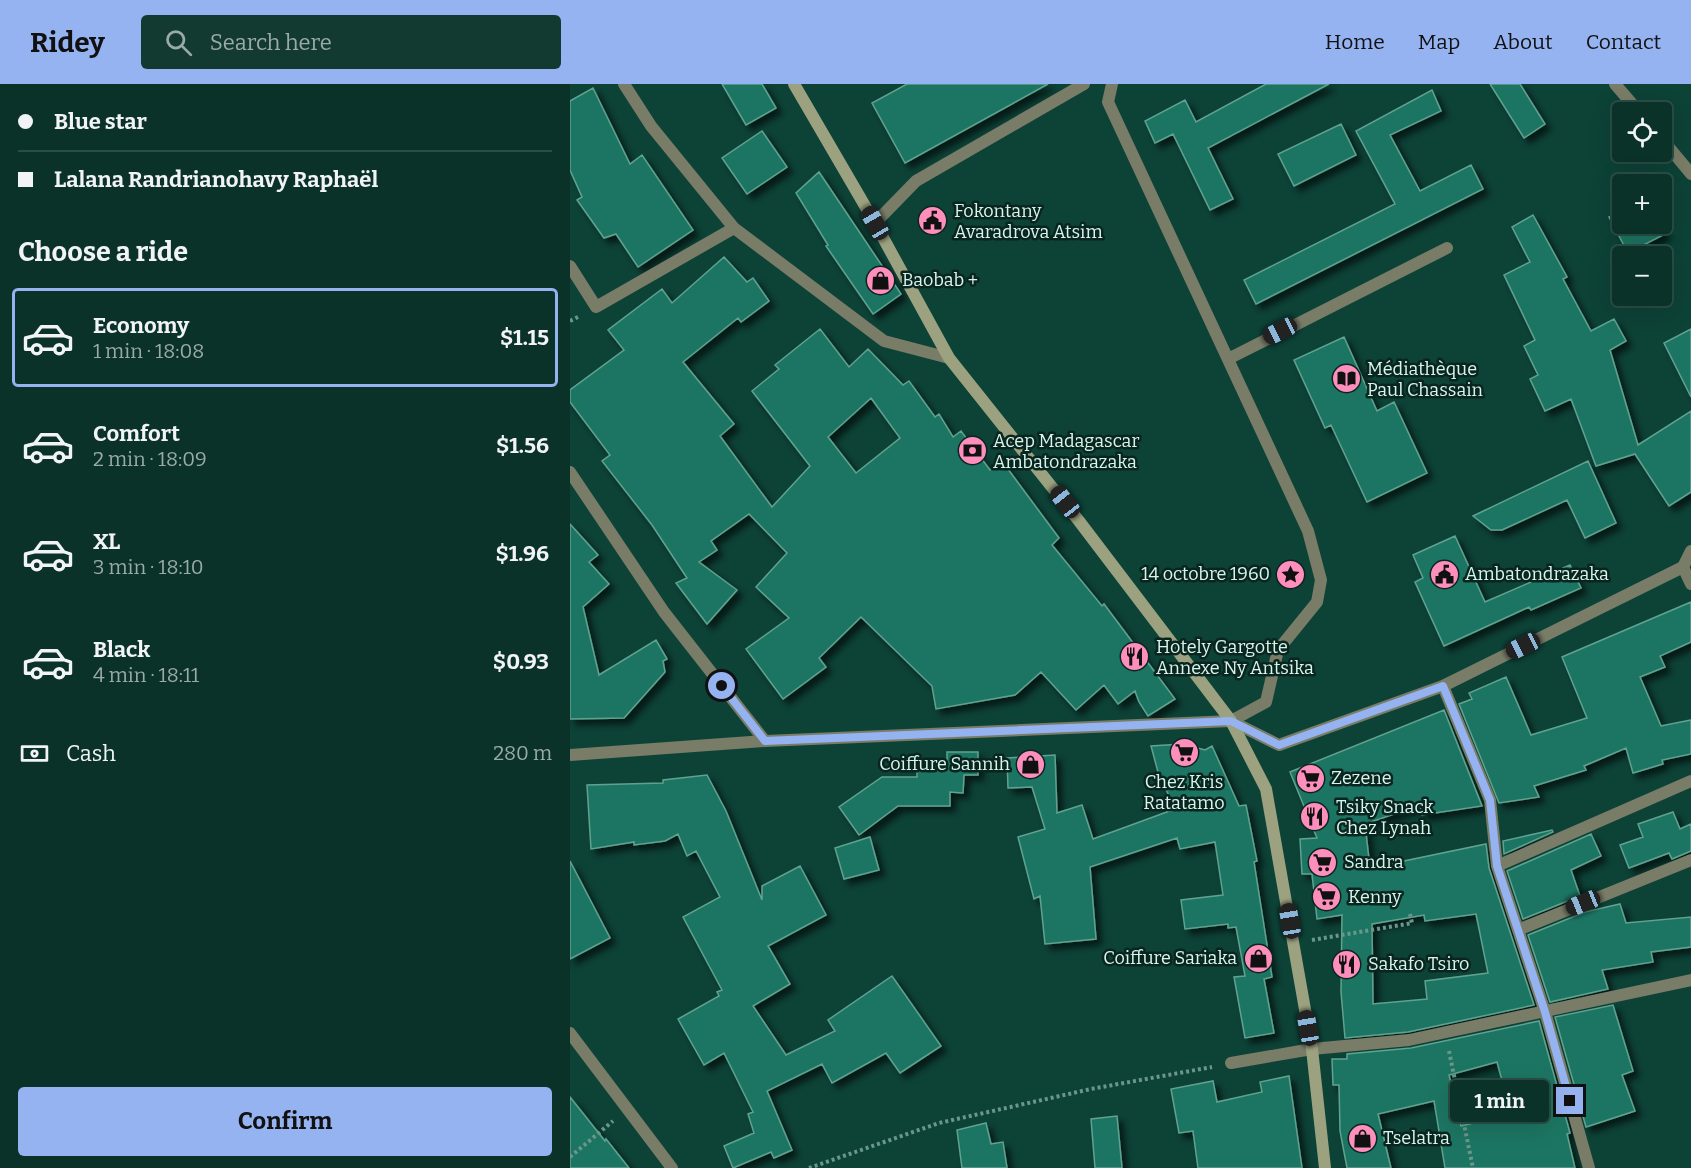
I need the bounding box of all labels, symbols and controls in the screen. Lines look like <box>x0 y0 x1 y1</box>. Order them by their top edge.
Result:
search box <box>141 15 561 69</box>
text: Ridey <box>30 26 105 59</box>
icon: search <box>162 26 195 59</box>
text: Search here <box>210 29 332 56</box>
text: Home <box>1325 29 1385 55</box>
text: Map <box>1418 29 1460 55</box>
text: About <box>1493 29 1553 55</box>
text: Contact <box>1586 29 1661 55</box>
map controls <box>1612 102 1672 306</box>
button: locate <box>1612 102 1672 162</box>
text: Blue star <box>54 108 147 135</box>
text: Lalana Randrianohavy Raphaël <box>54 166 378 193</box>
button: + <box>1612 174 1672 234</box>
place label: Fokontany Avaradrova Atsim <box>954 200 1103 243</box>
car <box>858 203 892 243</box>
public building icon: Fokontany Avaradrova Atsim <box>917 205 949 237</box>
text: Choose a ride <box>18 236 188 268</box>
button: − <box>1612 246 1672 306</box>
shop icon: Baobab + <box>865 264 897 296</box>
place label: Baobab + <box>902 269 978 291</box>
icon: car <box>21 311 75 365</box>
text: Economy <box>93 312 189 339</box>
car <box>1260 315 1300 347</box>
text: $1.15 <box>500 324 549 351</box>
text: 1 min · 18:08 <box>93 339 204 363</box>
place label: Médiathèque Paul Chassain <box>1367 358 1484 401</box>
library icon: Médiathèque Paul Chassain <box>1330 363 1362 395</box>
icon: car <box>21 419 75 473</box>
text: Comfort <box>93 420 180 447</box>
place label: Acep Madagascar Ambatondrazaka <box>993 430 1139 473</box>
text: $1.56 <box>496 432 549 459</box>
bank icon: Acep Madagascar Ambatondrazaka <box>956 435 988 467</box>
text: 2 min · 18:09 <box>93 447 207 471</box>
car <box>1047 482 1083 522</box>
icon: car <box>21 527 75 581</box>
text: XL <box>93 528 120 555</box>
text: $1.96 <box>495 540 549 567</box>
text: 3 min · 18:10 <box>93 555 204 579</box>
place icon: 14 octobre 1960 <box>1275 558 1307 590</box>
public building icon: Ambatondrazaka <box>1428 558 1460 590</box>
place label: 14 octobre 1960 <box>1141 563 1270 585</box>
place label: Ambatondrazaka <box>1465 563 1609 585</box>
car <box>1503 630 1543 662</box>
icon: car <box>21 635 75 689</box>
text: Black <box>93 636 150 663</box>
place label: Hotely Gargotte Annexe Ny Antsika <box>1156 636 1314 679</box>
restaurant icon: Hotely Gargotte Annexe Ny Antsika <box>1119 641 1151 673</box>
text: $0.93 <box>493 648 549 675</box>
text: 4 min · 18:11 <box>93 663 199 687</box>
route start <box>708 672 735 699</box>
icon: cash <box>18 737 51 770</box>
supermarket icon: Chez Kris Ratatamo <box>1168 737 1200 769</box>
text: Cash <box>66 740 116 767</box>
text: 280 m <box>493 741 552 765</box>
shop icon: Coiffure Sannih <box>1015 748 1047 780</box>
place label: Coiffure Sannih <box>879 753 1010 775</box>
supermarket icon: Zezene <box>1294 762 1326 794</box>
place label: Zezene <box>1331 767 1392 789</box>
place label: Chez Kris Ratatamo <box>1143 771 1225 814</box>
place label: Tsiky Snack Chez Lynah <box>1336 796 1434 839</box>
restaurant icon: Tsiky Snack Chez Lynah <box>1299 801 1331 833</box>
supermarket icon: Sandra <box>1307 846 1339 878</box>
place label: Sandra <box>1344 851 1404 873</box>
supermarket icon: Kenny <box>1311 881 1343 913</box>
place label: Kenny <box>1348 886 1402 908</box>
car <box>1563 888 1603 918</box>
car <box>1278 902 1302 940</box>
shop icon: Coiffure Sariaka <box>1242 942 1274 974</box>
place label: Coiffure Sariaka <box>1103 947 1237 969</box>
restaurant icon: Sakafo Tsiro <box>1331 948 1363 980</box>
place label: Sakafo Tsiro <box>1368 953 1469 975</box>
car <box>1296 1009 1320 1047</box>
callout: 1 min <box>1450 1080 1549 1122</box>
button: Confirm <box>18 1087 552 1156</box>
route end <box>1556 1087 1583 1114</box>
text: 1 min <box>1474 1089 1525 1113</box>
shop icon: Tselatra <box>1346 1122 1378 1154</box>
place label: Tselatra <box>1383 1127 1450 1149</box>

